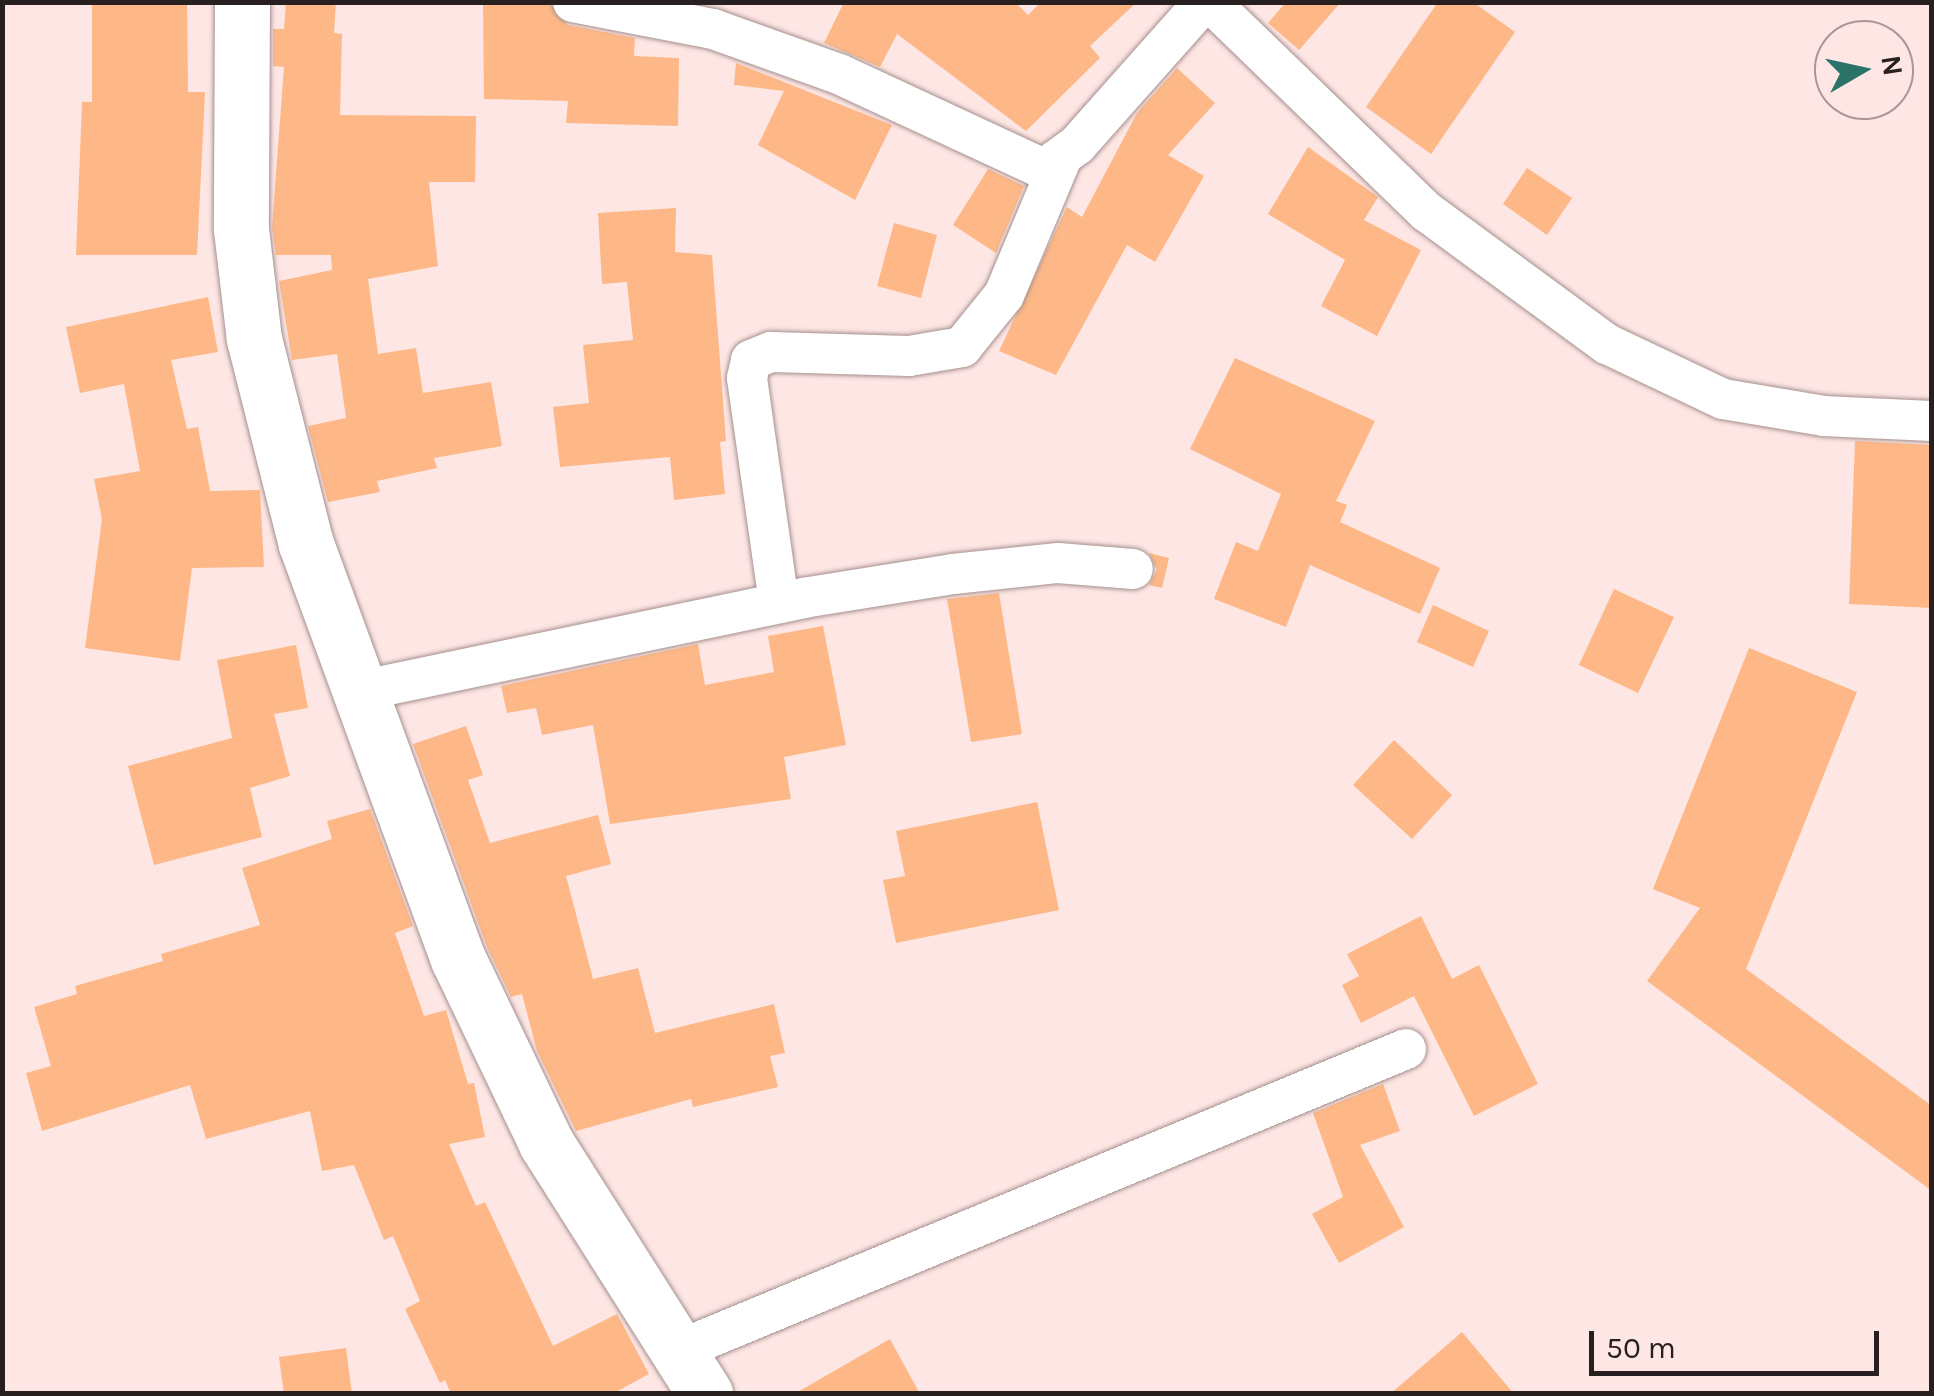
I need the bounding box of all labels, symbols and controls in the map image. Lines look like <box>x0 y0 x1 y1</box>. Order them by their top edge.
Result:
north arrow <box>1814 20 1914 120</box>
text: N <box>1874 53 1910 78</box>
scale bar <box>1594 1311 1884 1373</box>
text: 50 m <box>1606 1330 1676 1366</box>

